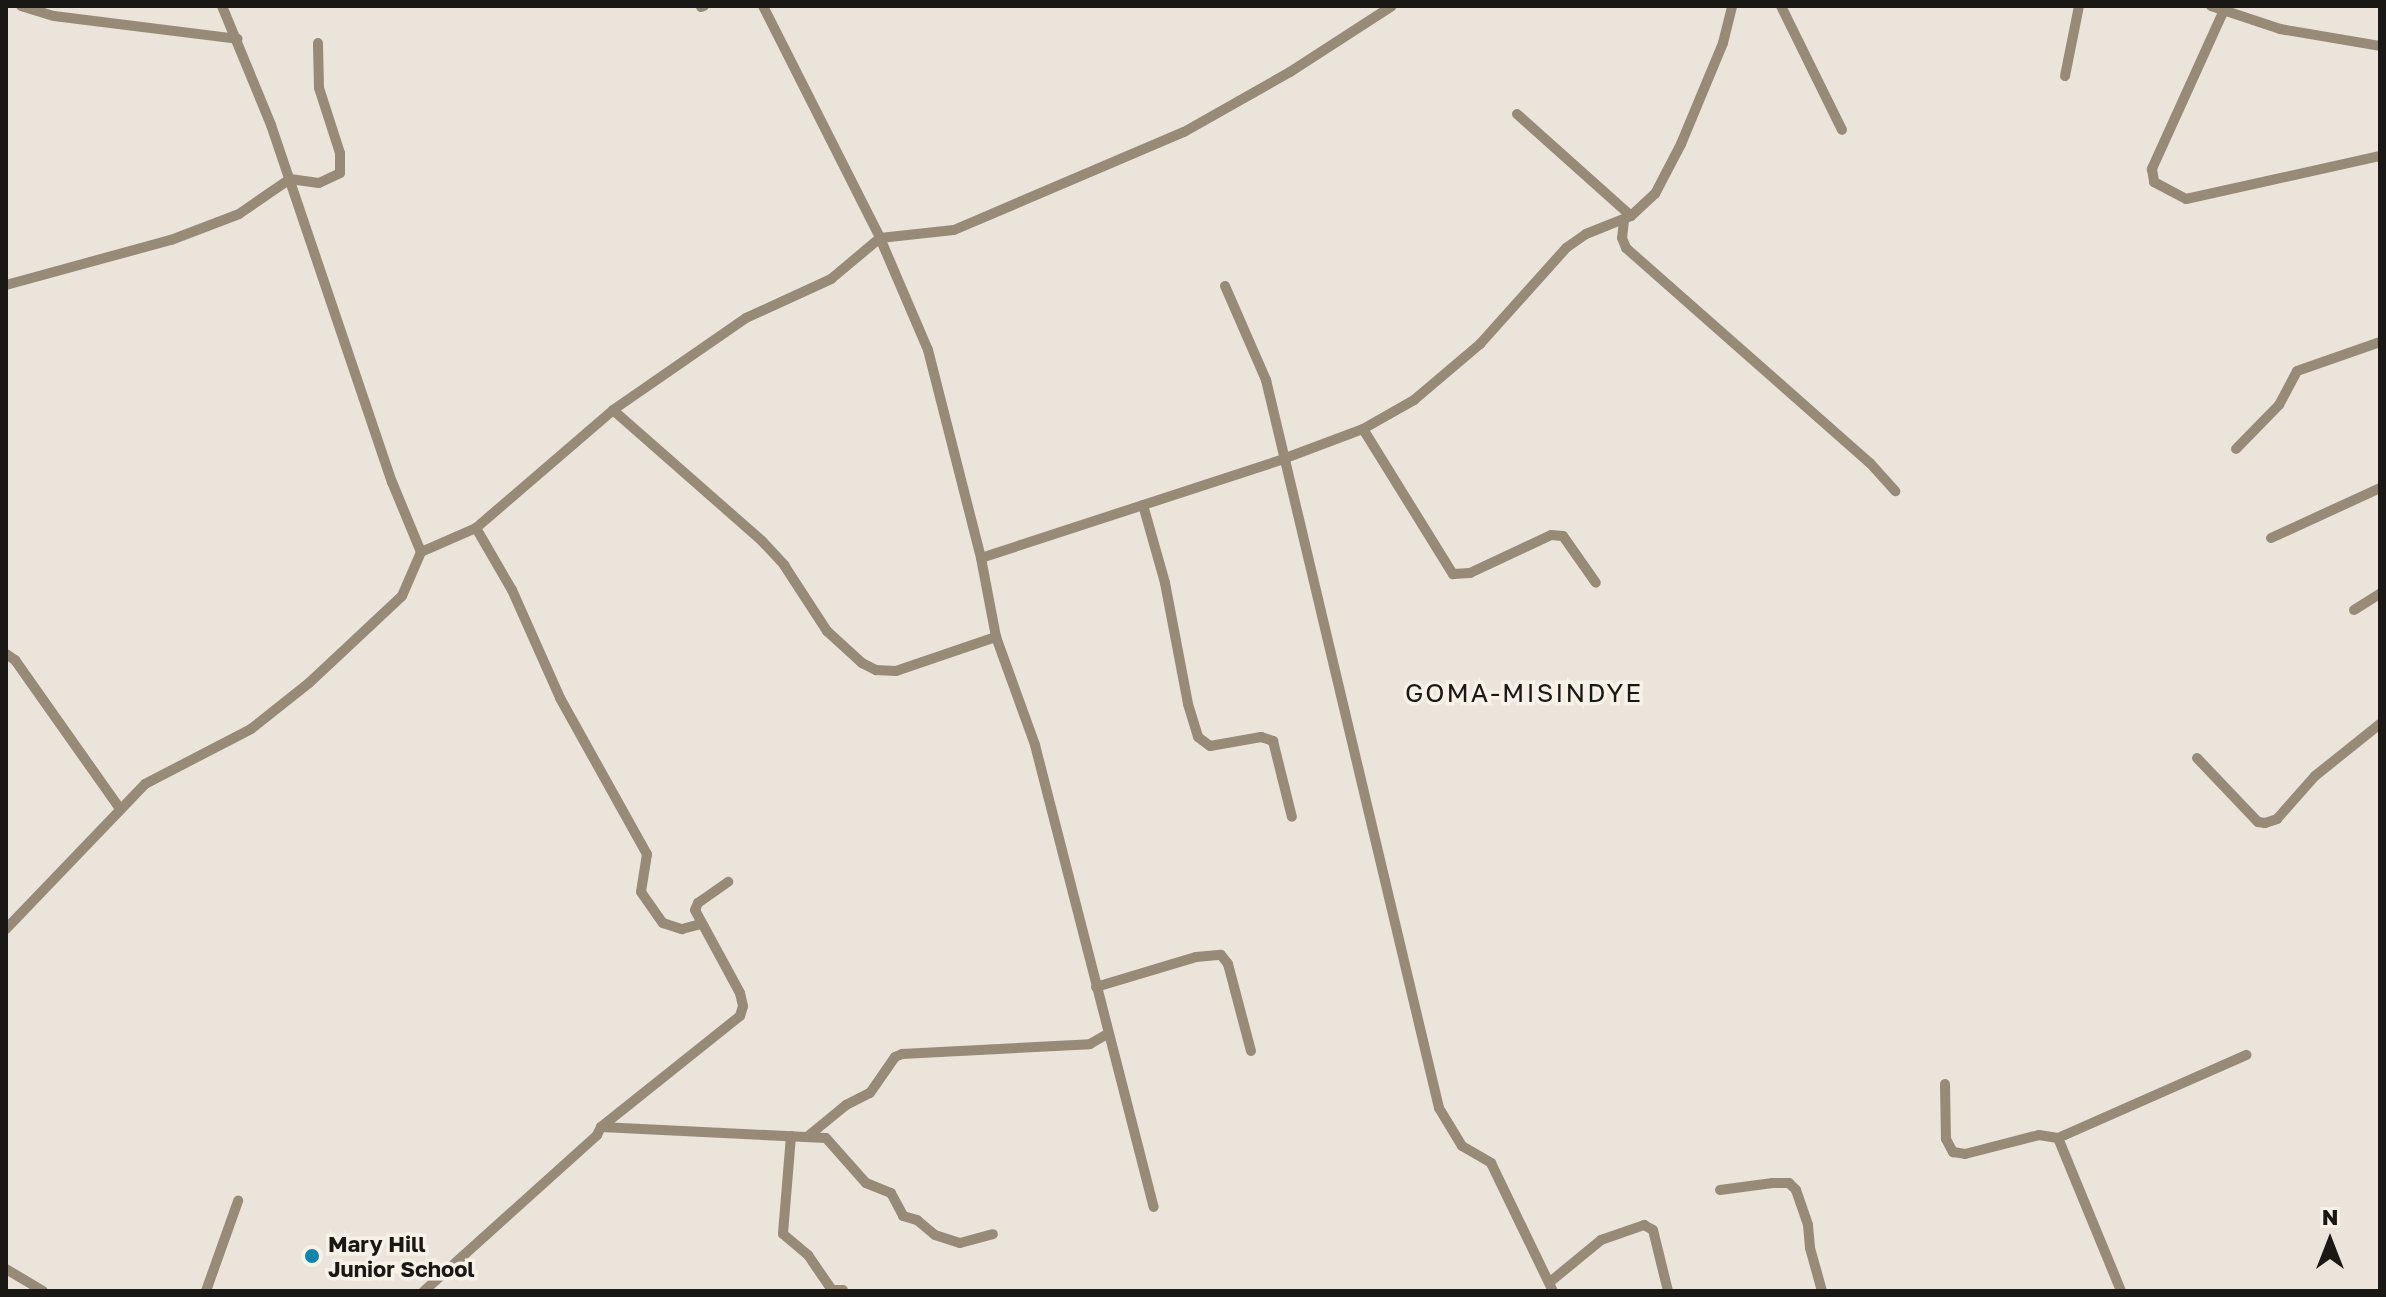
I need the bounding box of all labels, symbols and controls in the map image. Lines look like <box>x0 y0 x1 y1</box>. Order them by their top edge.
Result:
district label: GOMA-MISINDYE <box>1405 677 1643 709</box>
north arrow <box>2290 1201 2370 1281</box>
text: N <box>2322 1203 2338 1230</box>
place label: Mary Hill Junior School <box>328 1230 475 1282</box>
marker: Mary Hill Junior School <box>303 1247 321 1265</box>

